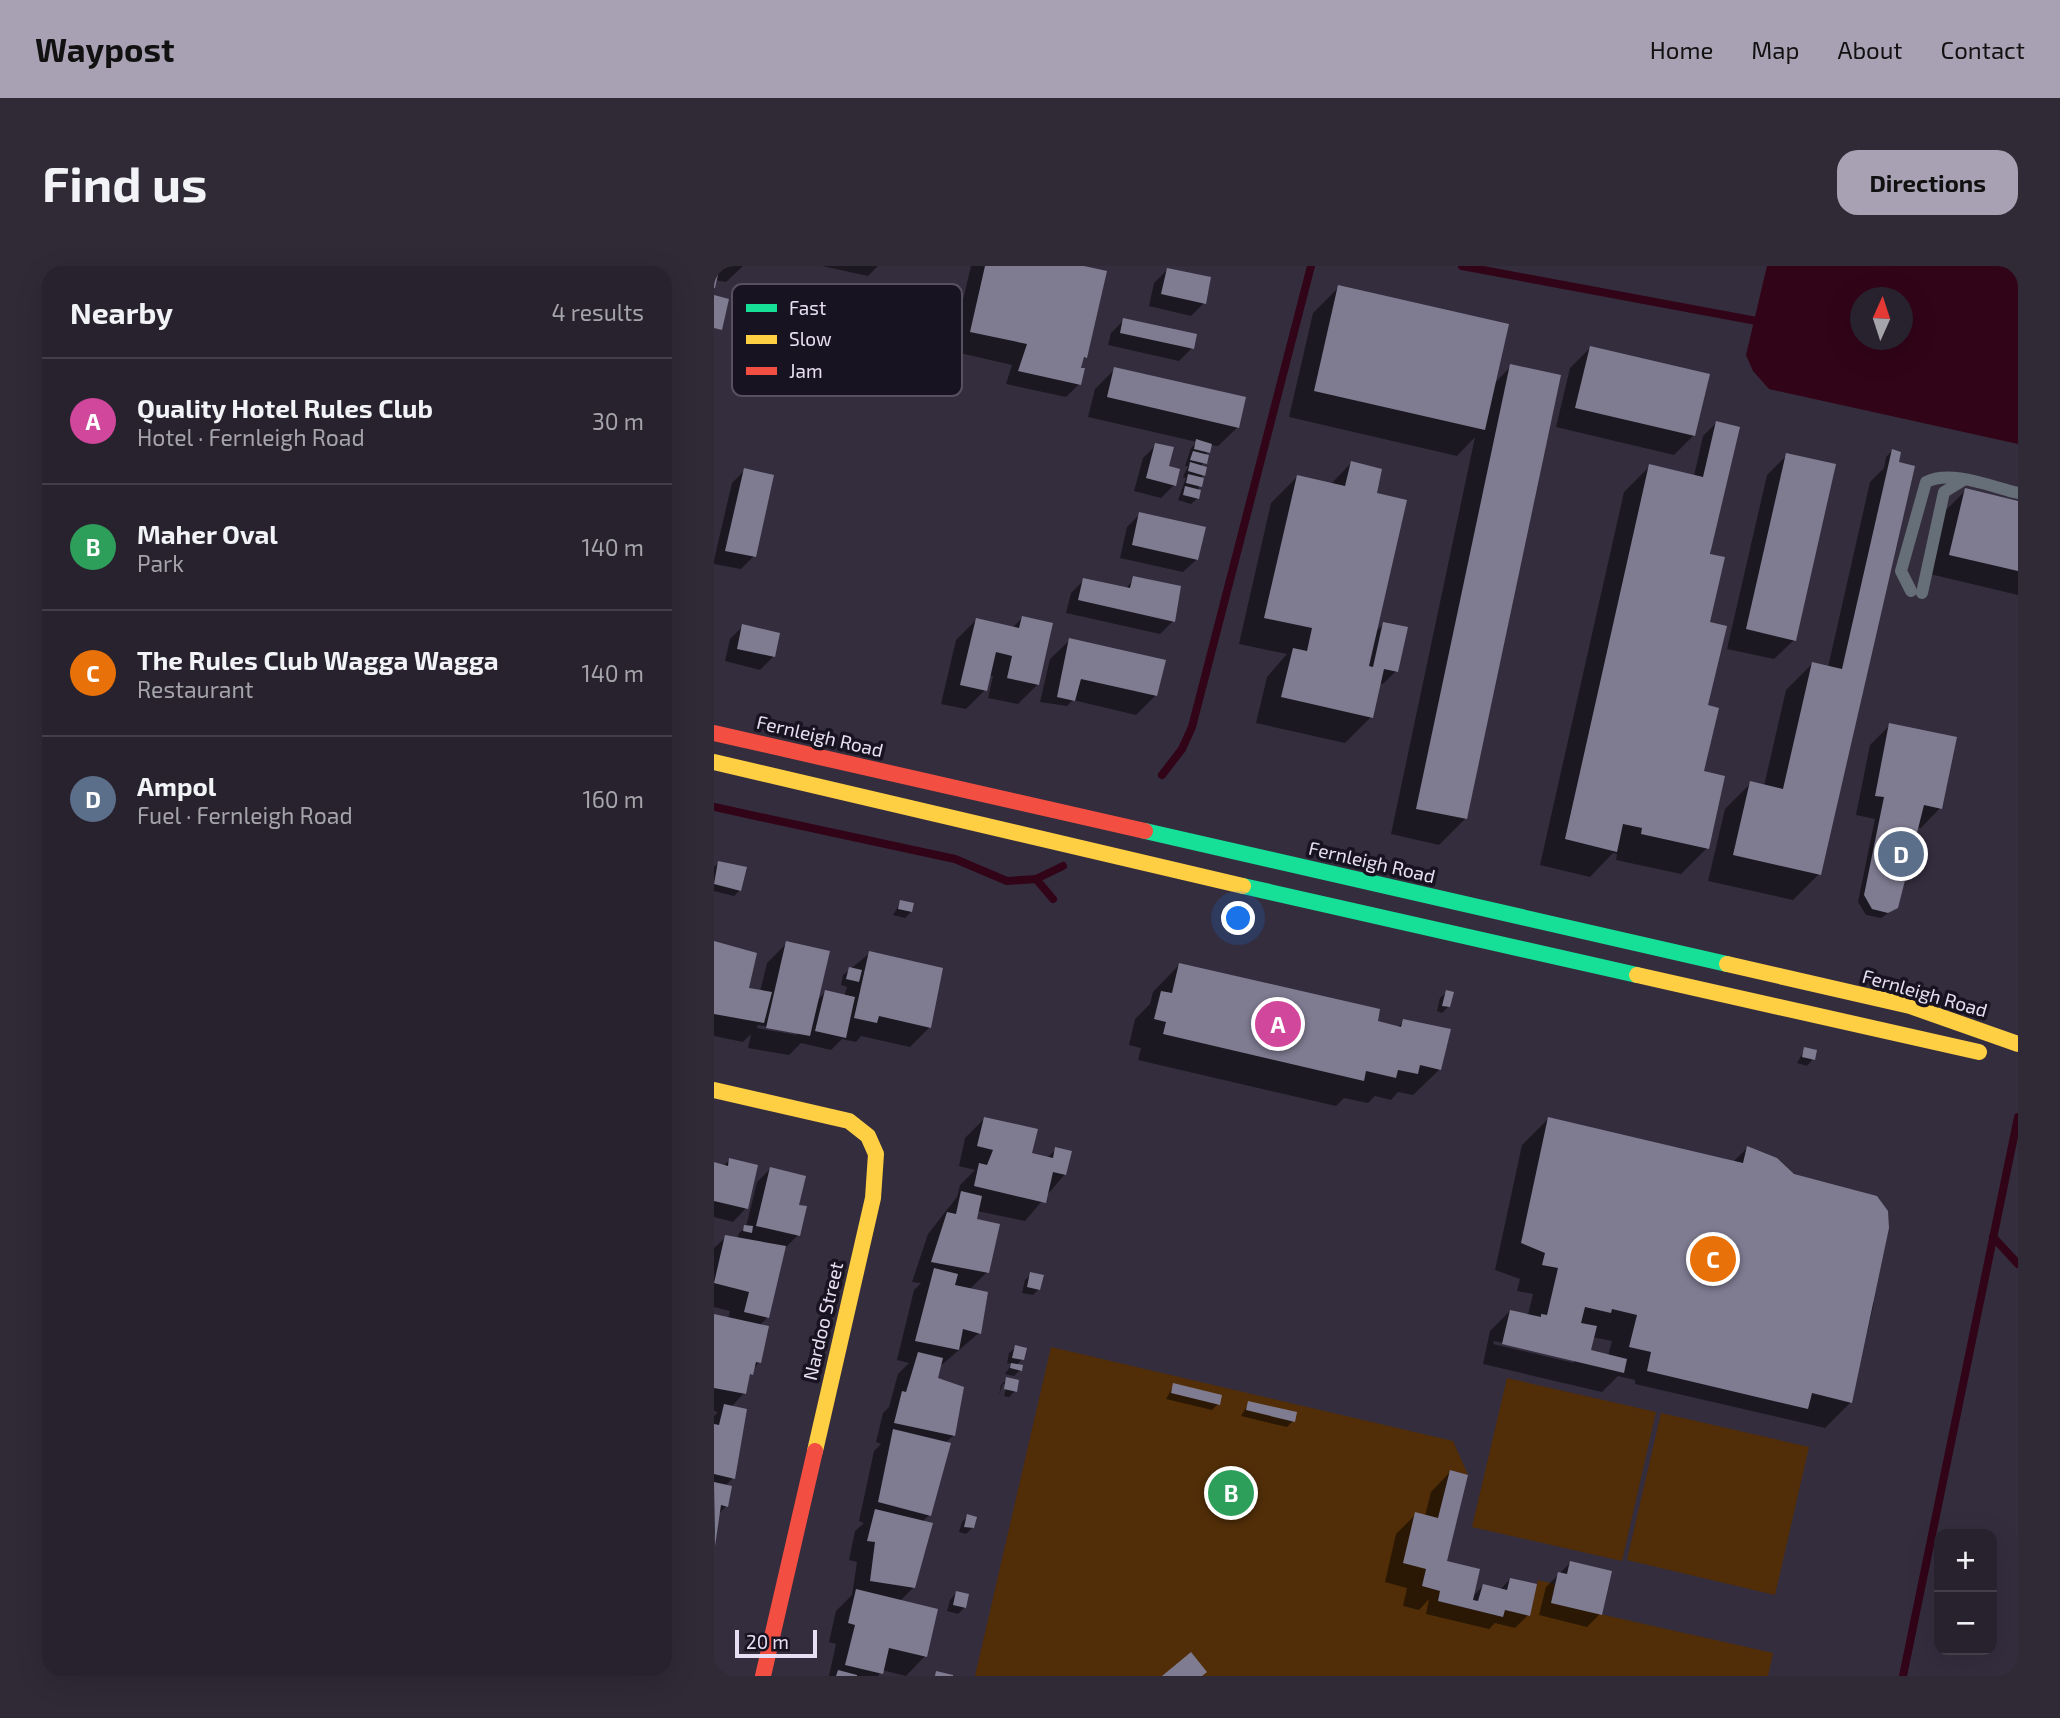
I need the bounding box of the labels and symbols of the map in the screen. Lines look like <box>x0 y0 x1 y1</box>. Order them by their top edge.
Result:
legend <box>732 284 962 396</box>
north arrow <box>1850 287 1913 350</box>
text: Fast <box>789 296 826 319</box>
text: Slow <box>789 327 832 350</box>
text: Jam <box>789 359 823 382</box>
street label: Fernleigh Road <box>755 710 886 761</box>
pin: D <box>1878 828 1924 880</box>
street label: Fernleigh Road <box>1307 836 1438 887</box>
your location <box>1221 901 1255 935</box>
street label: Fernleigh Road <box>1860 964 1990 1021</box>
pin: A <box>1255 998 1301 1050</box>
pin: C <box>1690 1233 1736 1285</box>
street label: Nardoo Street <box>798 1259 847 1382</box>
pin: B <box>1208 1467 1254 1519</box>
scale bar <box>735 1627 817 1659</box>

